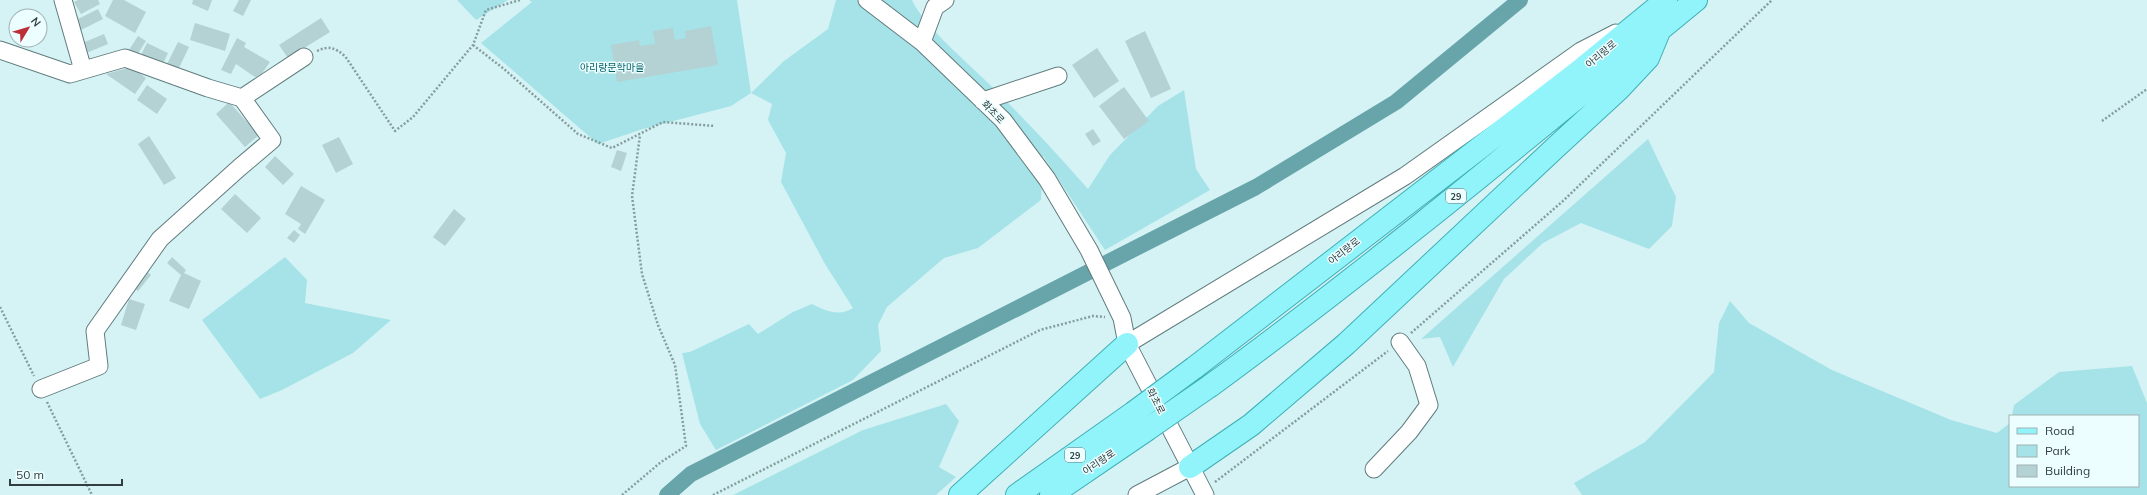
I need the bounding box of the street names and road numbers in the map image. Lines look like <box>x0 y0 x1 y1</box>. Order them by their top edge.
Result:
street label: 아리랑로 <box>1583 37 1619 71</box>
street label: 화초로 <box>979 98 1007 126</box>
road number: 29 <box>1446 189 1466 203</box>
street label: 아리랑로 <box>1325 235 1363 267</box>
street label: 화초로 <box>1144 386 1168 416</box>
street label: 아리랑로 <box>1080 446 1118 478</box>
road number: 29 <box>1065 448 1085 462</box>

